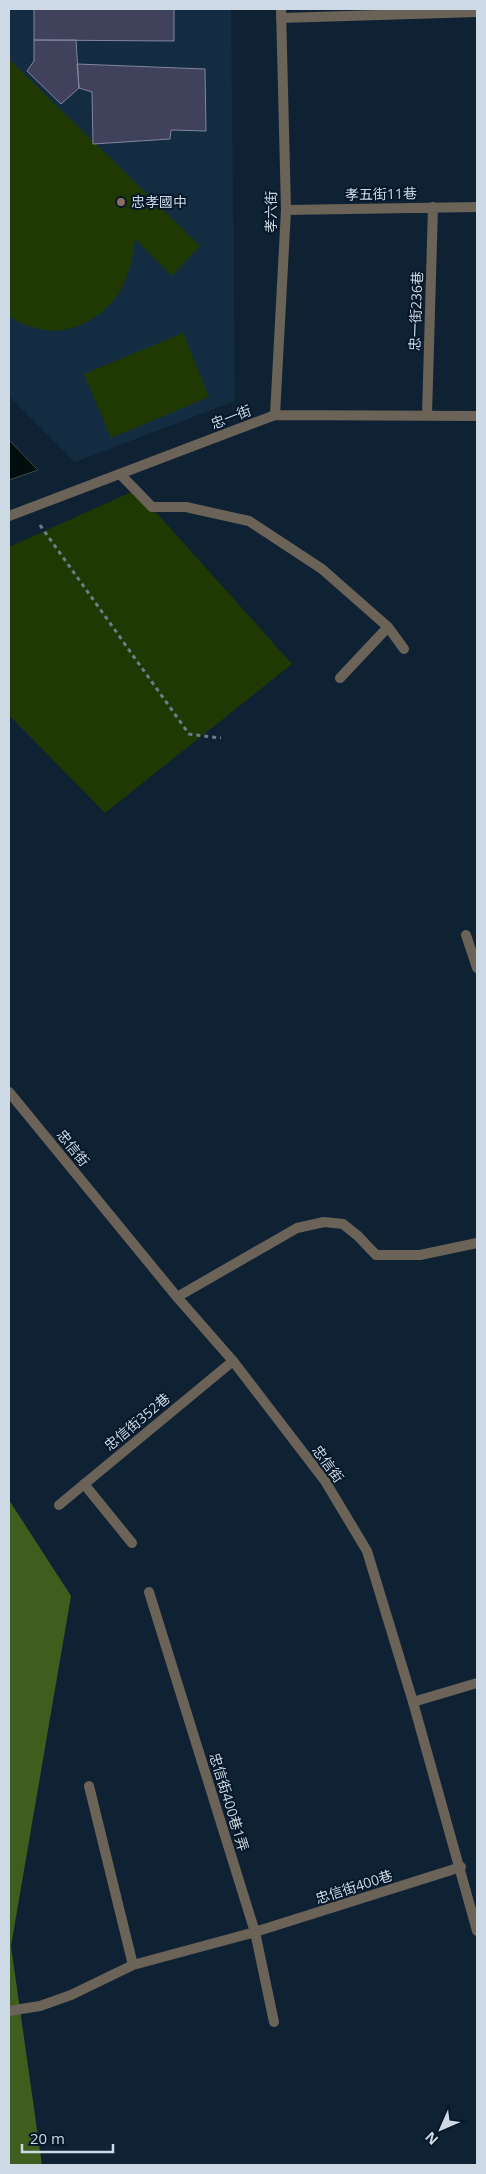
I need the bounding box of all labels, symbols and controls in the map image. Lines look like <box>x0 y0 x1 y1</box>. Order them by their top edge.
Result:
street label: 孝五街11巷 <box>345 183 417 204</box>
street label: 孝六街 <box>261 191 280 233</box>
place label: 忠孝國中 <box>131 192 187 211</box>
marker: 忠孝國中 <box>115 196 127 208</box>
street label: 忠一街236巷 <box>405 271 426 351</box>
street label: 忠一街 <box>208 400 254 433</box>
street label: 忠信街 <box>53 1125 94 1170</box>
street label: 忠信街352巷 <box>100 1389 173 1455</box>
street label: 忠信街 <box>308 1441 348 1486</box>
street label: 忠信街400巷1弄 <box>205 1750 253 1853</box>
street label: 忠信街400巷 <box>313 1865 395 1908</box>
north arrow <box>416 2104 466 2154</box>
scale bar <box>22 2122 114 2154</box>
text: 20 m <box>30 2128 65 2148</box>
text: N <box>421 2128 442 2149</box>

